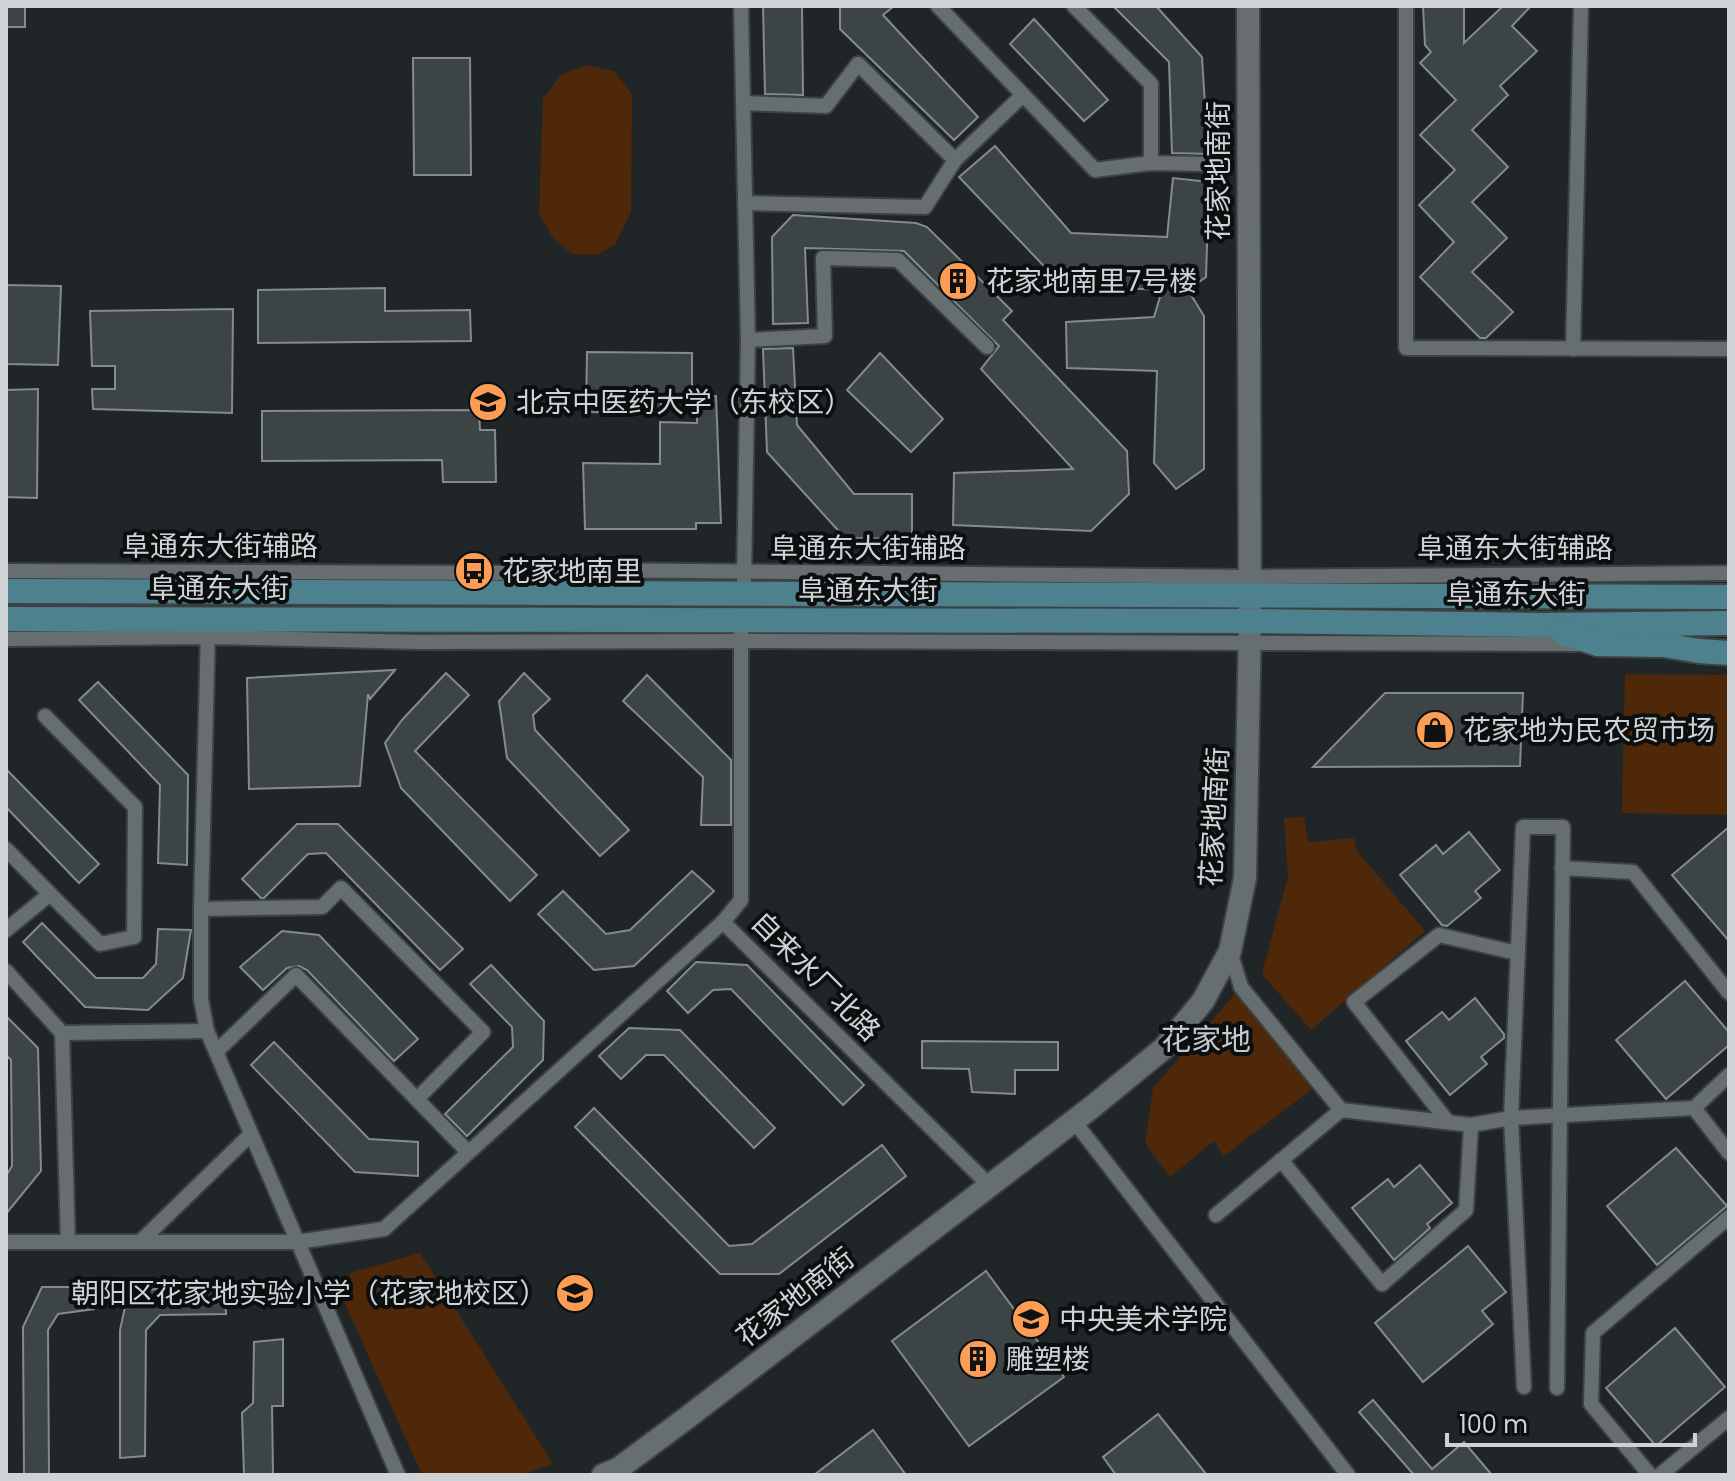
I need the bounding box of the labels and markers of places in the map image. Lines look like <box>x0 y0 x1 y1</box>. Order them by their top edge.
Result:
building icon: 花家地南里7号楼 <box>937 260 979 302</box>
place label: 花家地南里7号楼 <box>986 262 1197 301</box>
school or university icon: 北京中医药大学（东校区） <box>467 381 509 423</box>
place label: 北京中医药大学（东校区） <box>516 383 852 422</box>
bus stop icon: 花家地南里 <box>453 550 495 592</box>
place label: 花家地南里 <box>502 552 642 591</box>
shop icon: 花家地为民农贸市场 <box>1414 709 1456 751</box>
place label: 花家地为民农贸市场 <box>1463 711 1715 750</box>
school or university icon: 朝阳区花家地实验小学（花家地校区） <box>554 1272 596 1314</box>
place label: 朝阳区花家地实验小学（花家地校区） <box>71 1274 547 1313</box>
school or university icon: 中央美术学院 <box>1010 1298 1052 1340</box>
place label: 中央美术学院 <box>1059 1300 1227 1339</box>
building icon: 雕塑楼 <box>957 1338 999 1380</box>
place label: 雕塑楼 <box>1006 1340 1090 1379</box>

